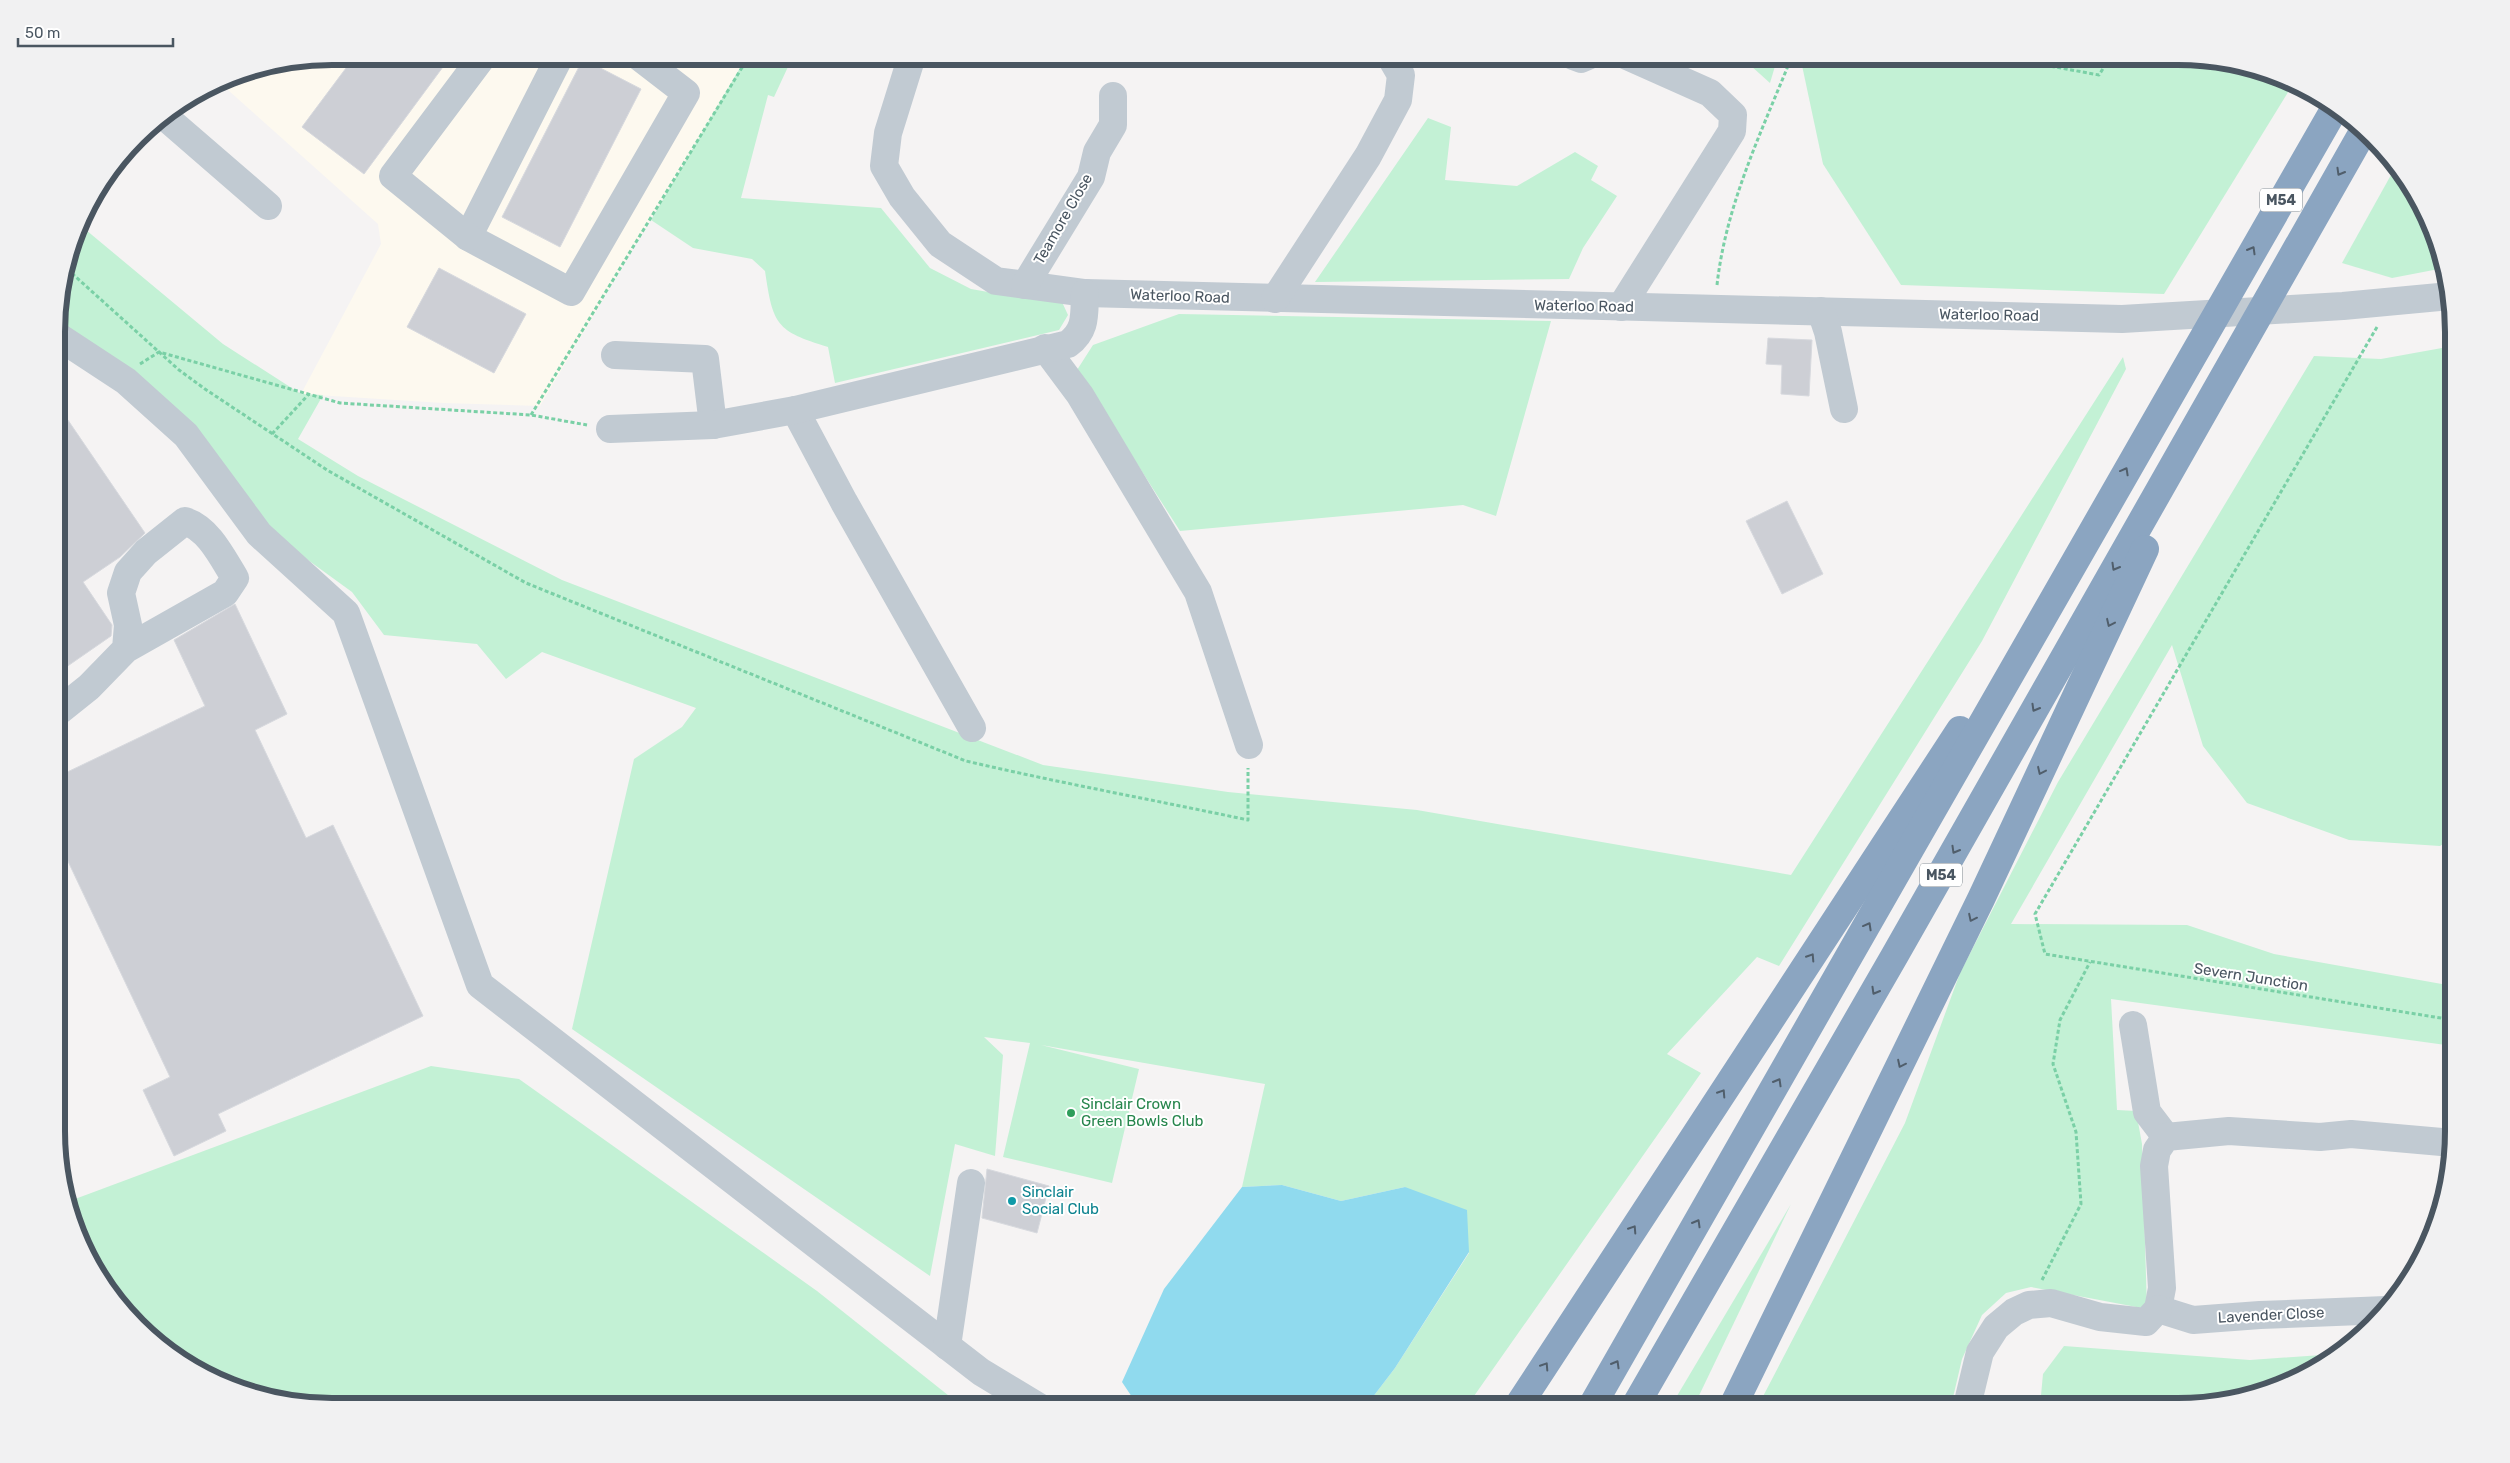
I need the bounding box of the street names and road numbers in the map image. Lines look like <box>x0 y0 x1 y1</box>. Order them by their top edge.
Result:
street label: Teamore Close <box>1030 170 1096 268</box>
road number: M54 <box>2260 188 2302 212</box>
street label: Waterloo Road <box>1130 285 1230 307</box>
street label: Waterloo Road <box>1534 296 1634 316</box>
street label: Waterloo Road <box>1939 305 2039 325</box>
road number: M54 <box>1920 864 1962 886</box>
street label: Severn Junction <box>2193 959 2309 995</box>
street label: Lavender Close <box>2217 1303 2325 1327</box>

